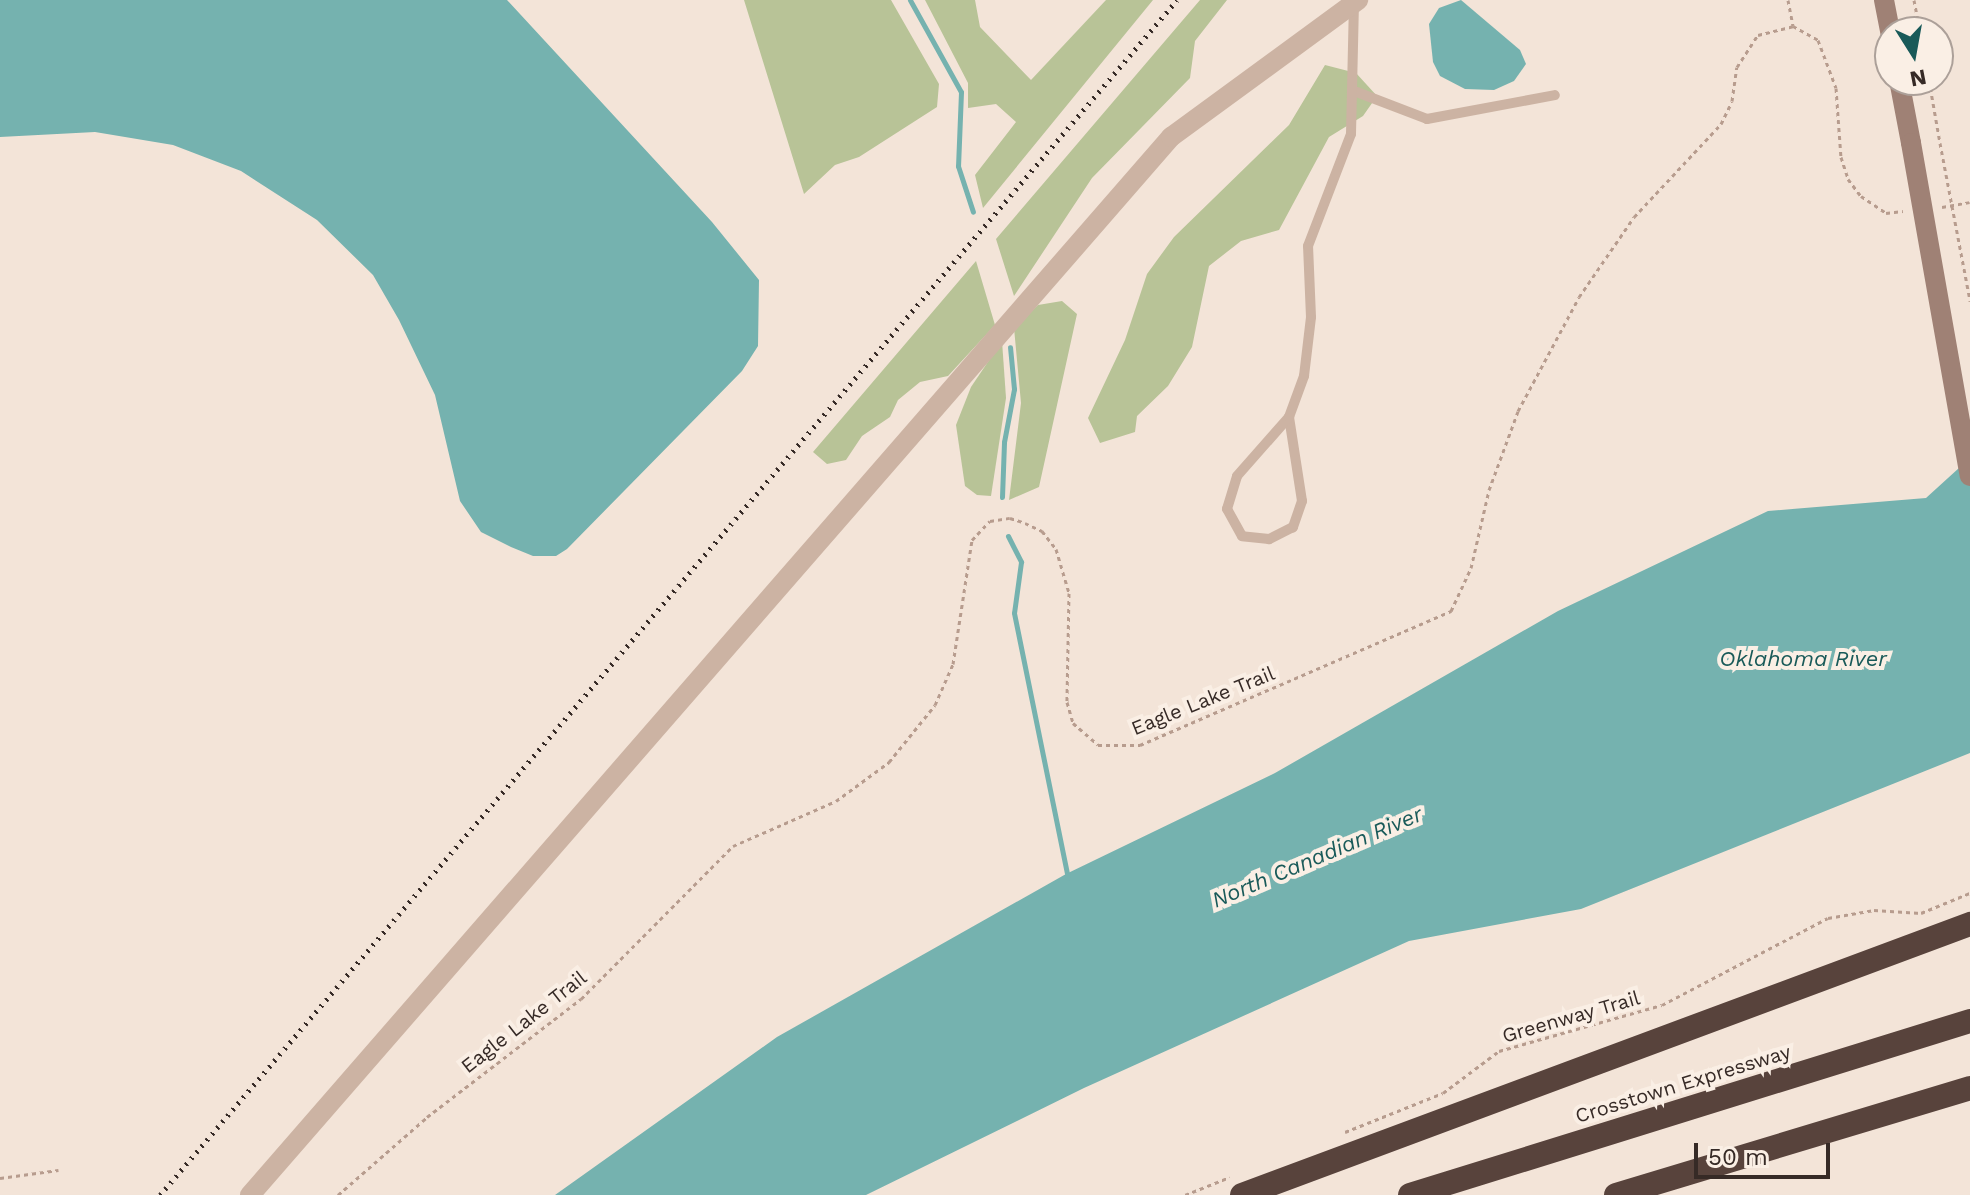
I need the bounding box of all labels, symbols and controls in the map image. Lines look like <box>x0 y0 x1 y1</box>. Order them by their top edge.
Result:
north arrow <box>1874 16 1954 96</box>
text: N <box>1908 64 1929 92</box>
water label: Oklahoma River <box>1719 646 1887 672</box>
street label: Eagle Lake Trail <box>1128 661 1278 741</box>
water label: North Canadian River <box>1208 801 1426 913</box>
street label: Eagle Lake Trail <box>456 965 592 1079</box>
street label: Greenway Trail <box>1499 986 1643 1048</box>
street label: Crosstown Expressway <box>1572 1040 1794 1128</box>
scale bar <box>1698 1127 1834 1177</box>
text: 50 m <box>1708 1143 1768 1171</box>

